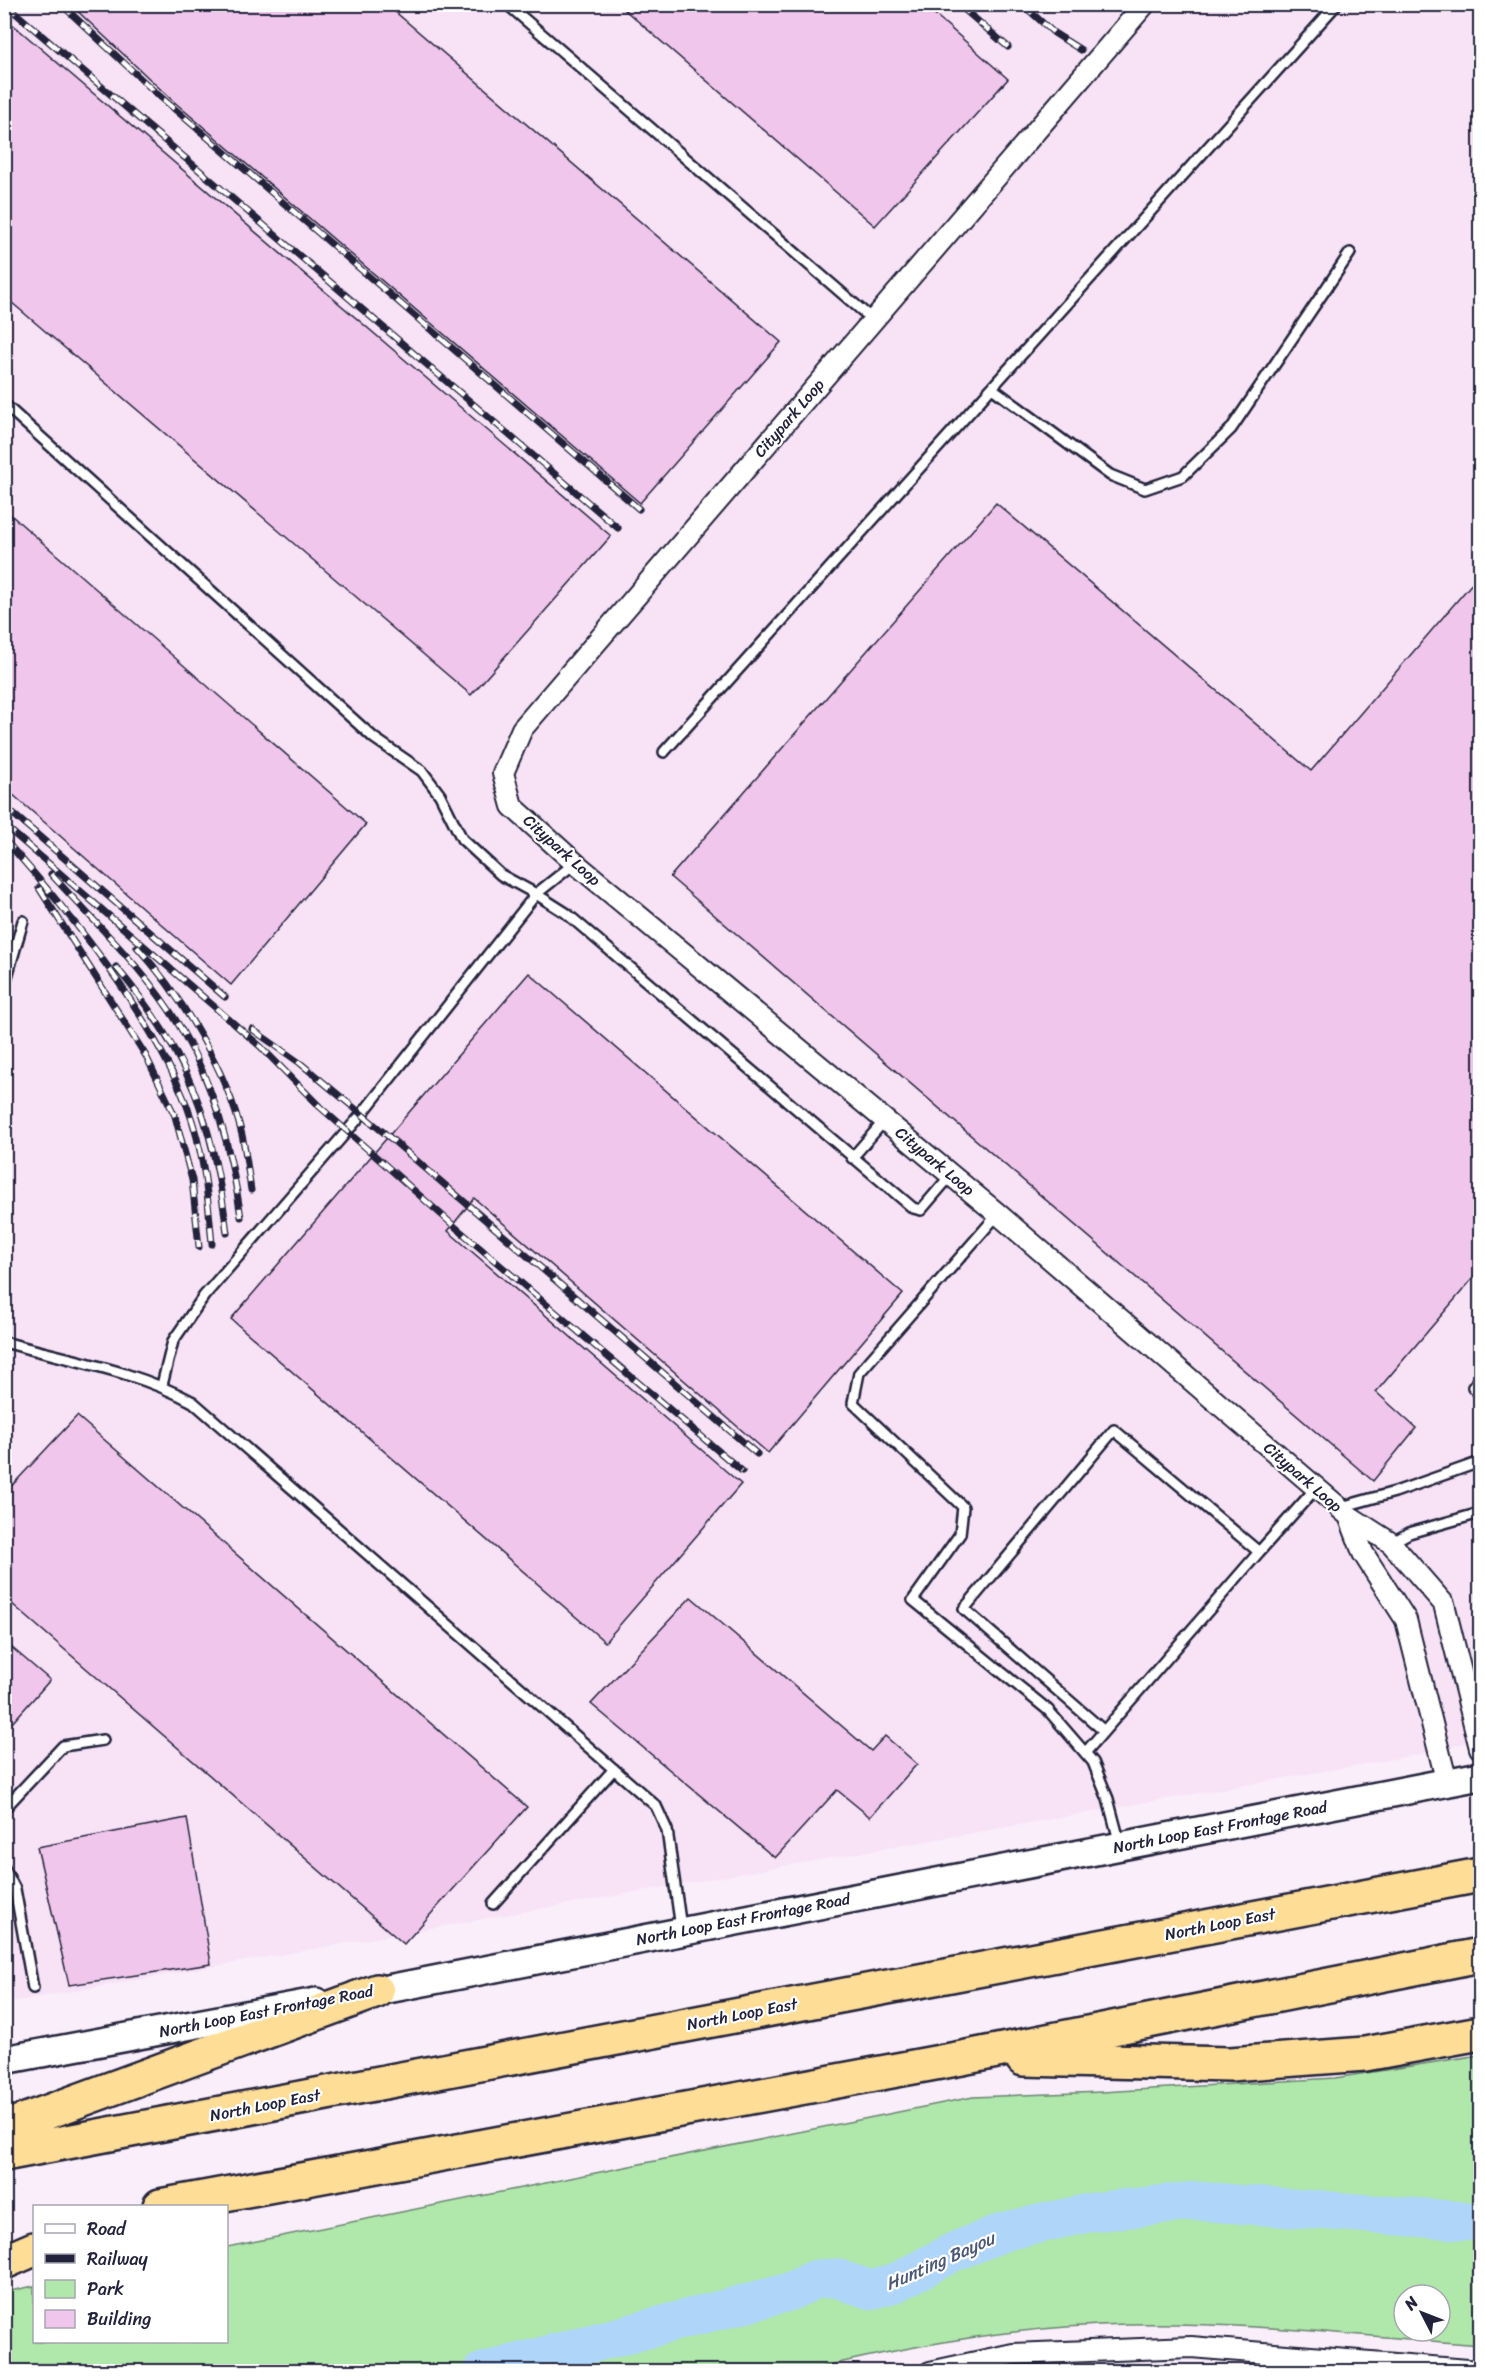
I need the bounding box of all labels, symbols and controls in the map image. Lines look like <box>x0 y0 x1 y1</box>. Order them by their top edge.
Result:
street label: Citypark Loop <box>746 371 832 464</box>
street label: Citypark Loop <box>516 807 608 894</box>
street label: Citypark Loop <box>888 1119 982 1204</box>
street label: Citypark Loop <box>1257 1434 1350 1520</box>
street label: North Loop East Frontage Road <box>1110 1792 1331 1862</box>
street label: North Loop East Frontage Road <box>633 1884 854 1954</box>
street label: North Loop East <box>1162 1899 1278 1949</box>
street label: North Loop East Frontage Road <box>156 1976 377 2046</box>
street label: North Loop East <box>684 1989 800 2039</box>
street label: North Loop East <box>207 2080 323 2130</box>
legend <box>33 2205 228 2343</box>
text: Road <box>87 2213 127 2245</box>
water label: Hunting Bayou <box>880 2222 1002 2299</box>
text: Railway <box>87 2243 149 2275</box>
text: Park <box>87 2273 124 2305</box>
north arrow <box>1392 2283 1452 2343</box>
text: N <box>1396 2289 1426 2318</box>
text: Building <box>87 2303 151 2335</box>

